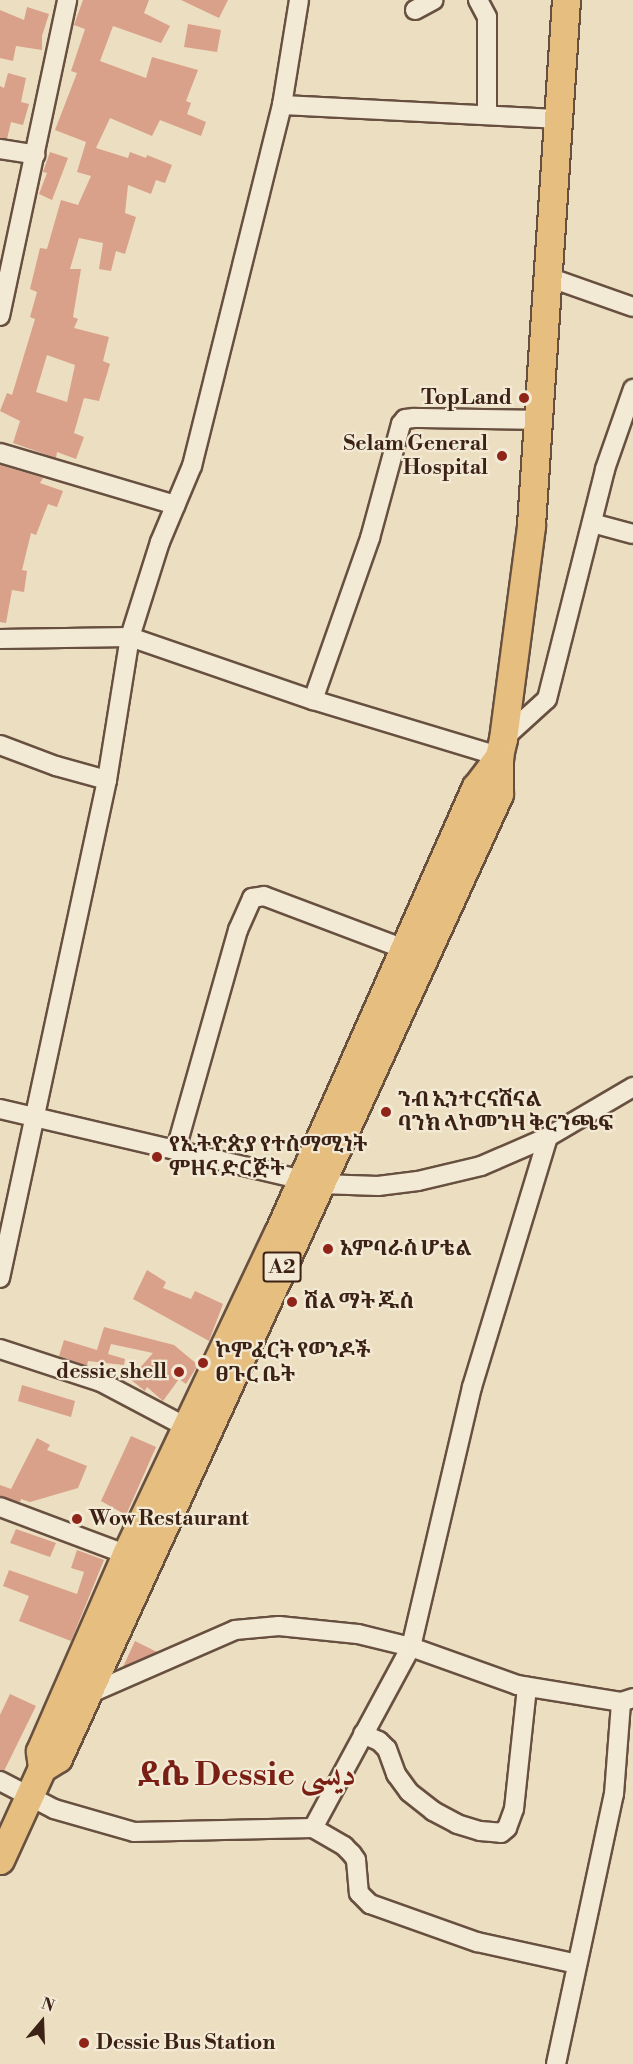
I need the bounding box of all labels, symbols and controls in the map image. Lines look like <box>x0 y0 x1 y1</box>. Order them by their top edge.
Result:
place label: TopLand <box>421 385 512 411</box>
marker: TopLand <box>517 391 531 405</box>
place label: Selam General Hospital <box>343 431 488 481</box>
marker: Selam General Hospital <box>493 447 511 465</box>
place label: ንብ ኢንተርናሽናል ባንክ ላኮመንዛ ቅርንጫፍ <box>398 1087 614 1137</box>
marker: ንብ ኢንተርናሽናል ባንክ ላኮመንዛ ቅርንጫፍ <box>379 1105 393 1119</box>
place label: የኢትዮጵያ የተስማሚነት ምዘና ድርጅት <box>169 1132 367 1182</box>
marker: የኢትዮጵያ የተስማሚነት ምዘና ድርጅት <box>150 1150 164 1164</box>
place label: አምባራስ ሆቴል <box>340 1236 472 1262</box>
marker: አምባራስ ሆቴል <box>321 1242 335 1256</box>
road number: A2 <box>262 1250 302 1284</box>
place label: ሽል ማት ጁስ <box>304 1289 414 1315</box>
marker: ሽል ማት ጁስ <box>285 1295 299 1309</box>
place label: ኮምፈርት የወንዶች ፀጉር ቤት <box>215 1338 371 1388</box>
marker: ኮምፈርት የወንዶች ፀጉር ቤት <box>196 1356 210 1370</box>
place label: dessie shell <box>56 1359 167 1385</box>
marker: dessie shell <box>172 1365 186 1379</box>
place label: Wow Restaurant <box>89 1506 249 1532</box>
marker: Wow Restaurant <box>70 1512 84 1526</box>
district label: ደሴ Dessie ديسى <box>138 1756 356 1796</box>
north arrow <box>12 1992 72 2052</box>
text: N <box>39 1993 57 2016</box>
place label: Dessie Bus Station <box>96 2030 275 2056</box>
marker: Dessie Bus Station <box>77 2036 91 2050</box>

